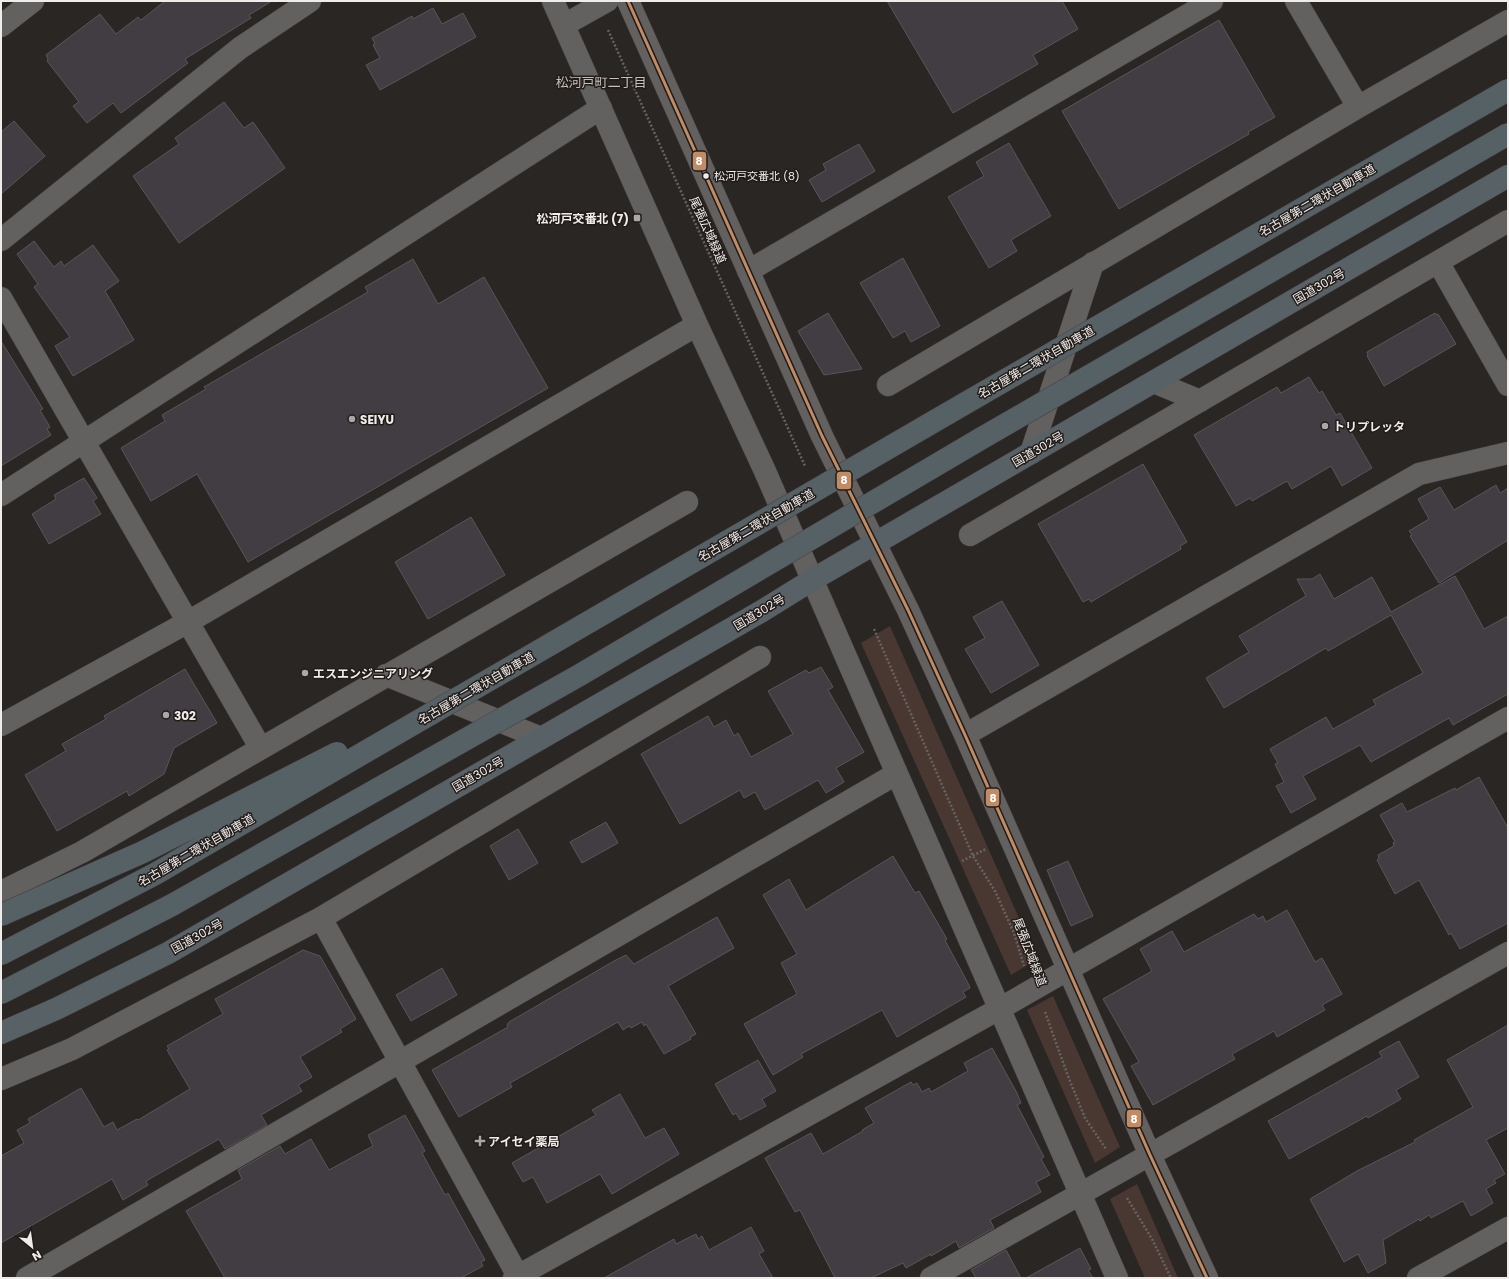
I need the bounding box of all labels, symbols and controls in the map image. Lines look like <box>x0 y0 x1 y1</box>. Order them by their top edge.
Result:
district label: 松河戸町二丁目 <box>555 73 647 92</box>
line badge: 8 <box>692 151 707 171</box>
text: 8 <box>695 153 703 169</box>
street label: 名古屋第二環状自動車道 <box>1256 160 1378 240</box>
place label: 松河戸交番北 (8) <box>714 168 800 184</box>
marker: 松河戸交番北 (8) <box>701 171 711 181</box>
street label: 尾張広域緑道 <box>686 194 730 266</box>
place label: 松河戸交番北 (7) <box>537 210 629 227</box>
marker: 松河戸交番北 (7) <box>632 213 642 223</box>
street label: 国道302号 <box>1290 264 1348 308</box>
street label: 名古屋第二環状自動車道 <box>975 322 1097 402</box>
place label: SEIYU <box>360 411 394 428</box>
marker: SEIYU <box>347 414 357 424</box>
place label: トリプレッタ <box>1333 418 1405 435</box>
marker: トリプレッタ <box>1320 421 1330 431</box>
street label: 国道302号 <box>1009 427 1067 471</box>
line badge: 8 <box>836 471 852 490</box>
text: 8 <box>840 472 848 488</box>
street label: 名古屋第二環状自動車道 <box>695 485 817 565</box>
street label: 国道302号 <box>730 590 788 634</box>
street label: 名古屋第二環状自動車道 <box>415 648 537 728</box>
place label: エスエンジニアリング <box>313 665 433 682</box>
marker: エスエンジニアリング <box>300 668 310 678</box>
place label: 302 <box>174 707 196 724</box>
marker: 302 <box>161 710 171 720</box>
street label: 国道302号 <box>449 752 507 796</box>
line badge: 8 <box>985 788 1000 807</box>
text: 8 <box>989 790 997 806</box>
street label: 名古屋第二環状自動車道 <box>135 810 257 890</box>
street label: 国道302号 <box>168 915 226 957</box>
street label: 尾張広域緑道 <box>1009 915 1051 989</box>
line badge: 8 <box>1126 1109 1142 1128</box>
text: 8 <box>1130 1111 1138 1127</box>
place label: アイセイ薬局 <box>488 1133 559 1150</box>
marker: アイセイ薬局 <box>475 1136 485 1146</box>
north arrow <box>12 1227 52 1267</box>
text: N <box>29 1247 44 1265</box>

